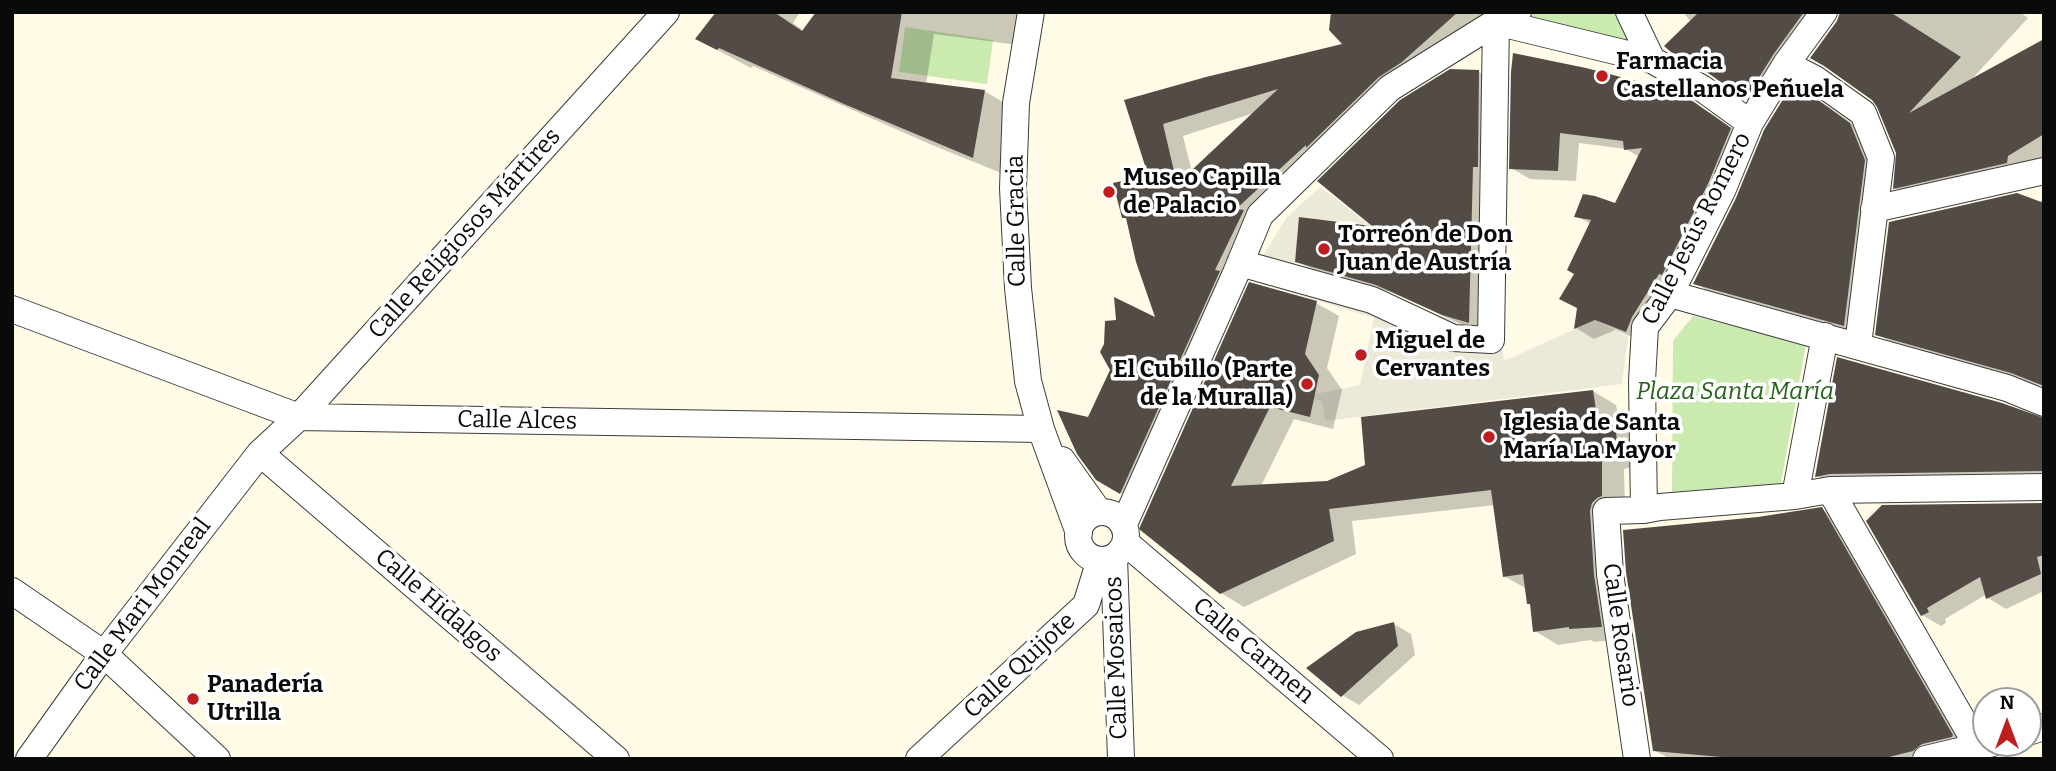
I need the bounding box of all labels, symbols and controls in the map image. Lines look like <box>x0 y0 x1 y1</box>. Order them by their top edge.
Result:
place label: Farmacia Castellanos Peñuela <box>1616 48 1844 104</box>
marker: Farmacia Castellanos Peñuela <box>1594 68 1610 84</box>
street label: Calle Religiosos Mártires <box>363 123 567 345</box>
street label: Calle Jesús Romero <box>1636 128 1758 330</box>
street label: Calle Gracia <box>1001 155 1033 287</box>
place label: Museo Capilla de Palacio <box>1123 164 1281 220</box>
marker: Museo Capilla de Palacio <box>1101 184 1117 200</box>
place label: Torreón de Don Juan de Austría <box>1338 221 1513 277</box>
marker: Torreón de Don Juan de Austría <box>1316 241 1332 257</box>
place label: Miguel de Cervantes <box>1375 327 1490 383</box>
marker: Miguel de Cervantes <box>1353 347 1369 363</box>
place label: El Cubillo (Parte de la Muralla) <box>1113 356 1293 412</box>
marker: El Cubillo (Parte de la Muralla) <box>1299 376 1315 392</box>
park label: Plaza Santa María <box>1636 378 1834 406</box>
street label: Calle Alces <box>457 406 577 436</box>
place label: Iglesia de Santa María La Mayor <box>1503 409 1680 465</box>
marker: Iglesia de Santa María La Mayor <box>1481 429 1497 445</box>
street label: Calle Mari Monreal <box>68 513 218 697</box>
street label: Calle Hidalgos <box>369 543 507 669</box>
street label: Calle Rosario <box>1596 561 1644 709</box>
street label: Calle Mosaicos <box>1100 576 1134 740</box>
street label: Calle Carmen <box>1186 592 1320 710</box>
street label: Calle Quijote <box>958 607 1082 725</box>
place label: Panadería Utrilla <box>207 671 323 727</box>
north arrow <box>1972 687 2042 757</box>
marker: Panadería Utrilla <box>185 691 201 707</box>
text: N <box>2000 691 2014 714</box>

